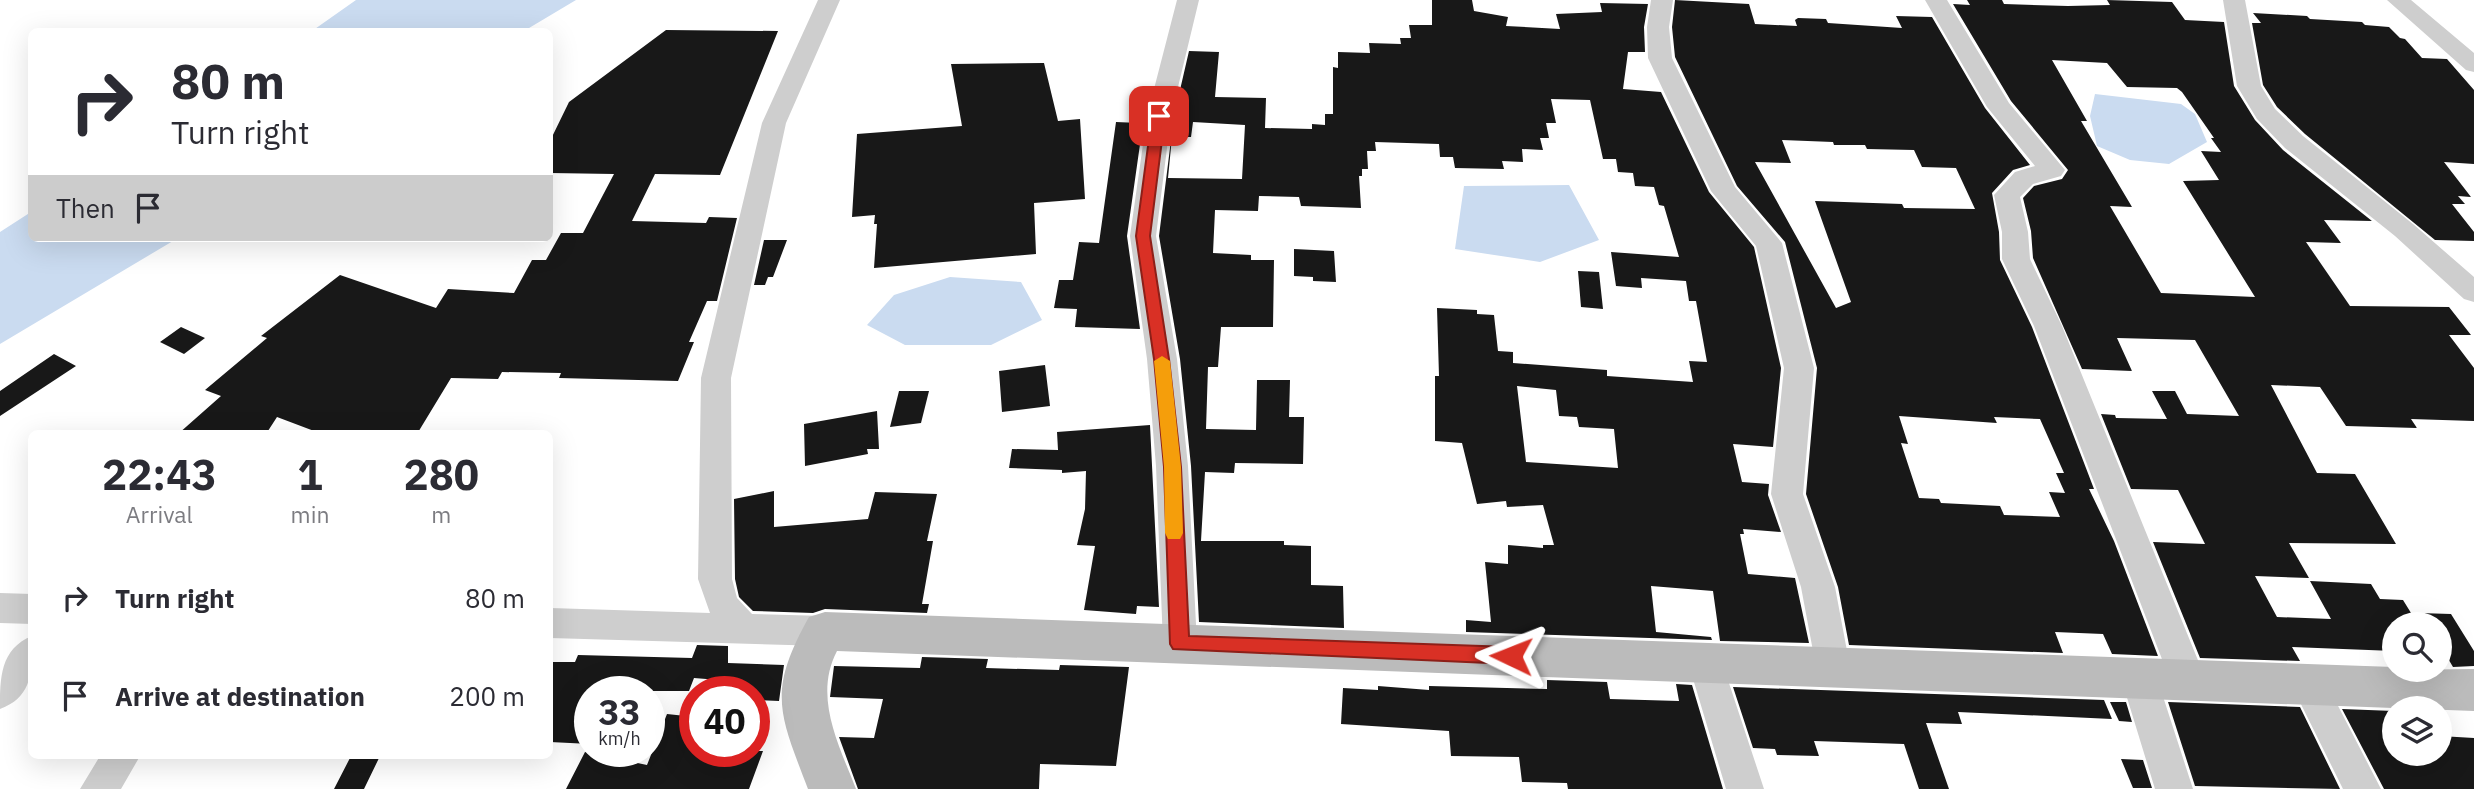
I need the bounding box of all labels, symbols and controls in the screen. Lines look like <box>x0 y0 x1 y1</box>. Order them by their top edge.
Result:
text: 80 m <box>171 49 285 112</box>
icon: right <box>56 56 147 147</box>
pin <box>1129 86 1189 146</box>
icon: arrive <box>1140 97 1178 135</box>
text: Turn right <box>171 111 309 153</box>
icon: arrive <box>129 189 167 227</box>
text: Then <box>56 191 115 225</box>
text: 22:43 <box>102 447 217 502</box>
text: 1 <box>297 447 323 502</box>
text: 280 <box>403 447 479 502</box>
text: Arrival <box>126 499 193 529</box>
text: min <box>291 499 329 529</box>
text: m <box>431 499 451 529</box>
icon: right <box>56 579 94 617</box>
text: Turn right <box>115 581 234 615</box>
text: 80 m <box>465 581 525 615</box>
map controls <box>2382 612 2452 766</box>
button: search <box>2382 612 2452 682</box>
position arrow <box>1474 619 1548 693</box>
speed limit sign: 40 <box>679 676 770 767</box>
icon: arrive <box>56 677 94 715</box>
text: Arrive at destination <box>115 679 365 713</box>
text: 200 m <box>449 679 525 713</box>
text: 33 <box>598 689 641 735</box>
button: layers <box>2382 696 2452 766</box>
text: km/h <box>598 727 641 750</box>

